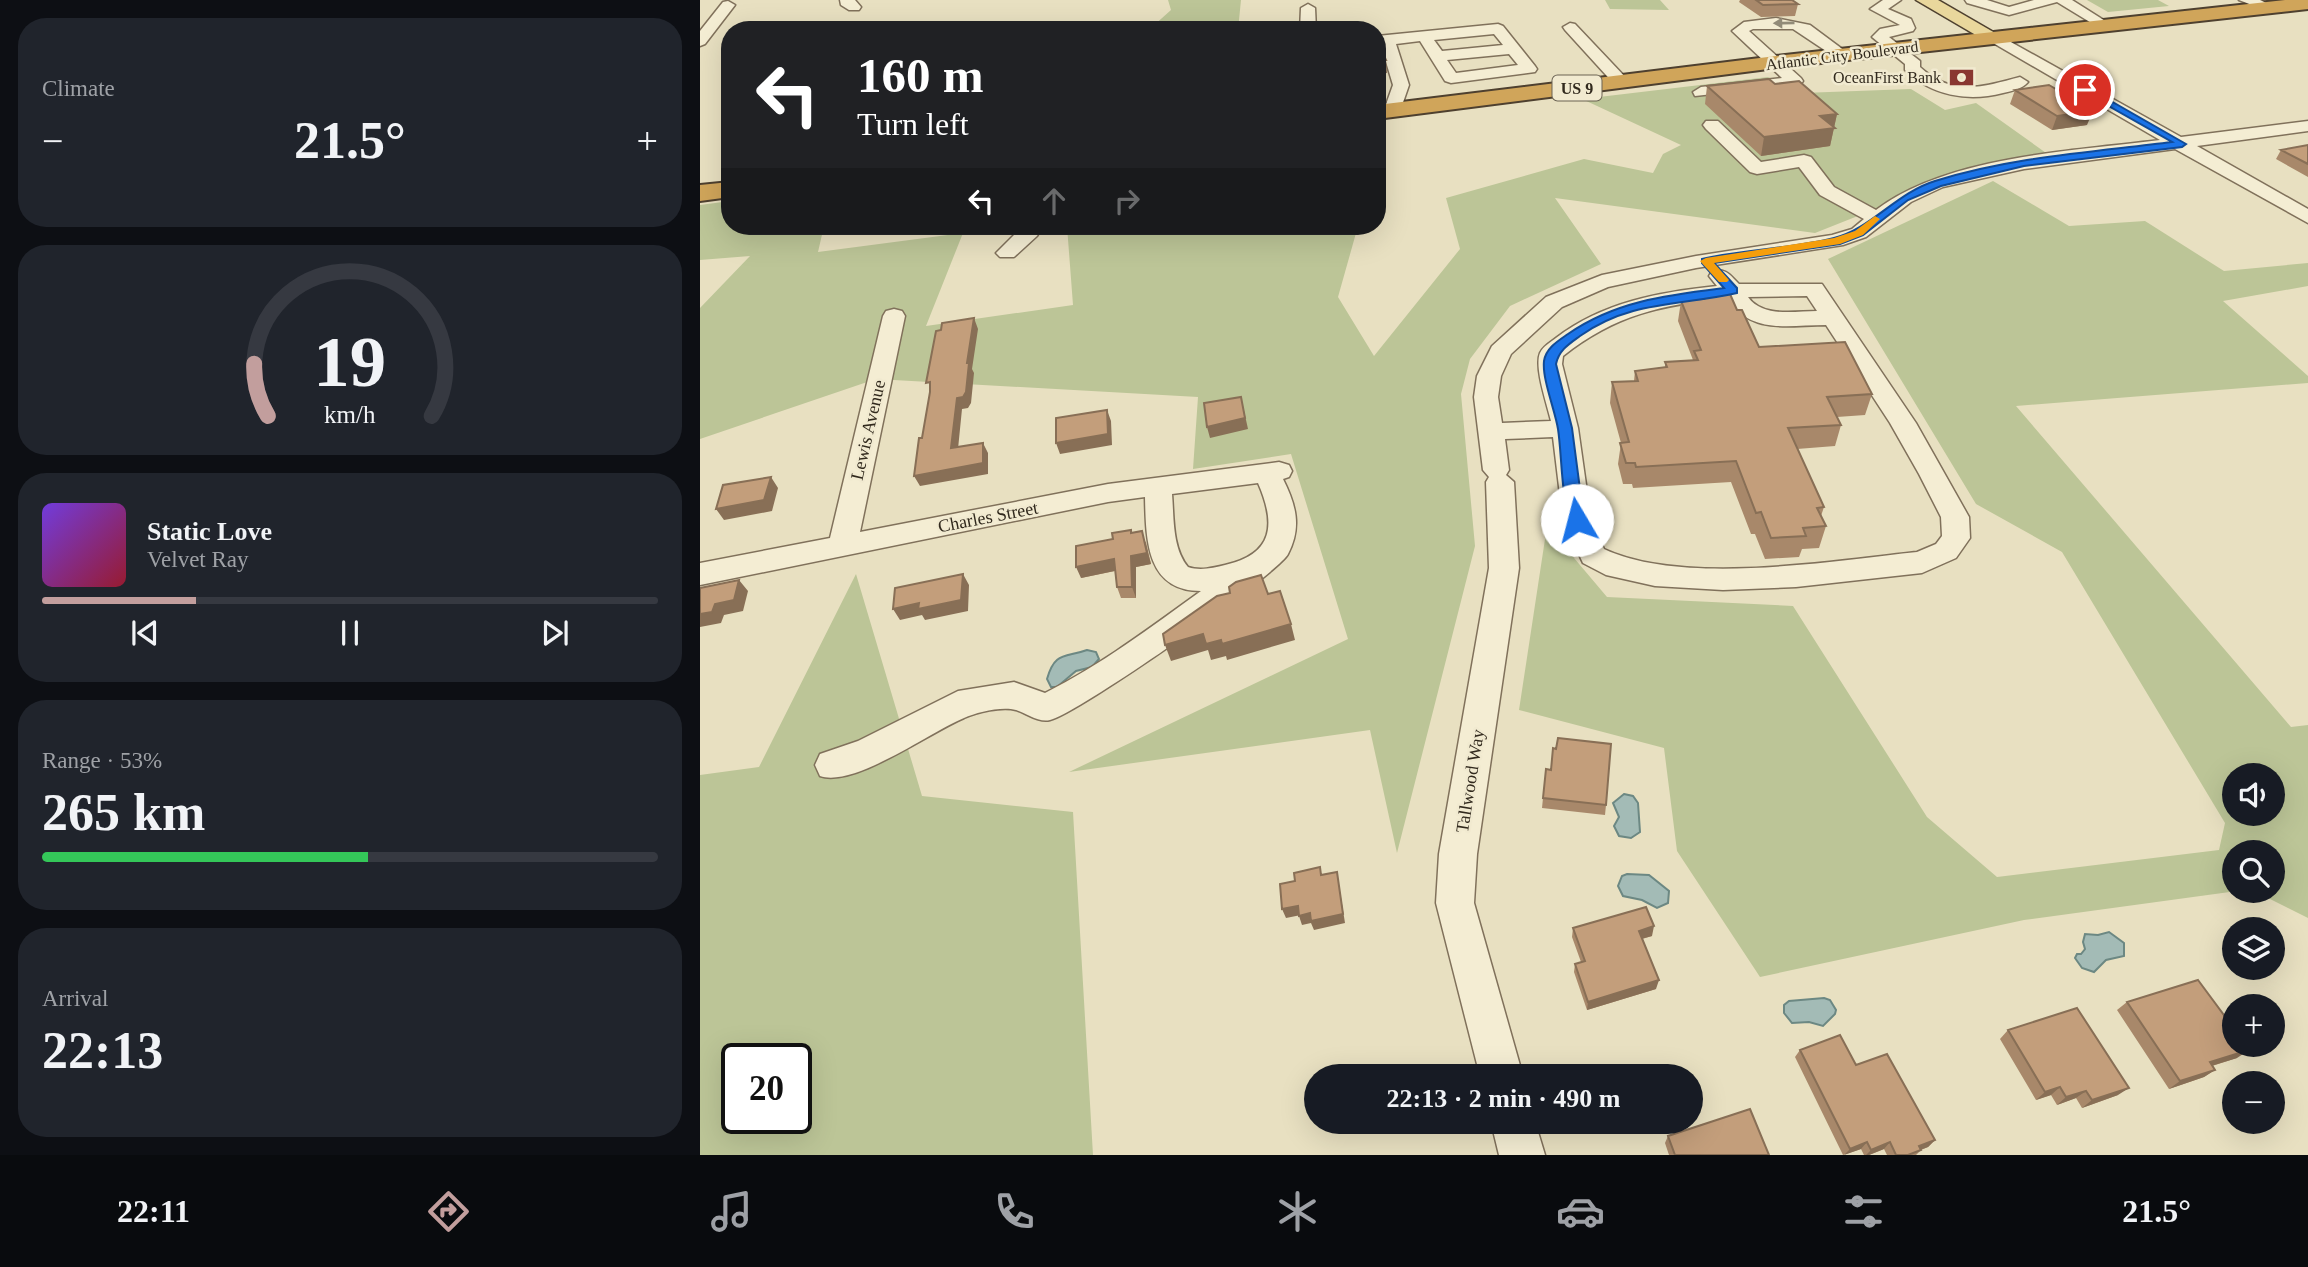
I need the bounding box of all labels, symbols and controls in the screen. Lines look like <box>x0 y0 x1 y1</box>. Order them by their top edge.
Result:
one-way arrow <box>1772 17 1794 28</box>
street label: Atlantic City Boulevard <box>1765 38 1920 74</box>
text: 160 m <box>857 48 984 103</box>
icon: left <box>742 49 833 140</box>
pin <box>2055 60 2115 120</box>
bank icon: OceanFirst Bank <box>1947 63 1975 91</box>
place label: OceanFirst Bank <box>1833 69 1941 86</box>
icon: arrive <box>2066 71 2104 109</box>
text: Climate <box>42 76 115 101</box>
road number: US 9 <box>1552 76 1602 100</box>
text: Turn left <box>857 106 969 142</box>
text: 21.5° <box>294 112 406 169</box>
text: − <box>42 120 63 162</box>
text: + <box>637 120 658 162</box>
icon: left <box>962 182 1000 220</box>
icon: ahead <box>1035 182 1073 220</box>
icon: right <box>1108 182 1146 220</box>
text: 19 <box>314 322 386 403</box>
street label: Lewis Avenue <box>847 378 889 482</box>
text: km/h <box>324 401 376 428</box>
position arrow <box>1540 483 1614 557</box>
street label: Charles Street <box>936 498 1040 536</box>
text: Static Love <box>147 517 272 546</box>
text: Velvet Ray <box>147 547 249 572</box>
icon: previous <box>126 614 164 652</box>
icon: pause <box>331 614 369 652</box>
icon: next <box>536 614 574 652</box>
street label: Tallwood Way <box>1452 728 1488 834</box>
text: Range · 53% <box>42 748 162 773</box>
map controls <box>2222 763 2285 1134</box>
button: sound <box>2222 763 2285 826</box>
text: 265 km <box>42 784 205 841</box>
button: search <box>2222 840 2285 903</box>
button: layers <box>2222 917 2285 980</box>
text: Arrival <box>42 986 108 1011</box>
button: + <box>2222 994 2285 1057</box>
text: 22:13 <box>42 1022 163 1079</box>
speed limit sign: 20 <box>721 1043 812 1134</box>
button: − <box>2222 1071 2285 1134</box>
text: 22:13 · 2 min · 490 m <box>1387 1084 1621 1113</box>
icon: directions <box>424 1187 473 1236</box>
icon: music <box>707 1187 756 1236</box>
icon: phone <box>990 1187 1039 1236</box>
icon: climate <box>1273 1187 1322 1236</box>
icon: car <box>1556 1187 1605 1236</box>
icon: filters <box>1839 1187 1888 1236</box>
text: 22:11 <box>117 1193 190 1229</box>
text: 21.5° <box>2122 1193 2191 1229</box>

